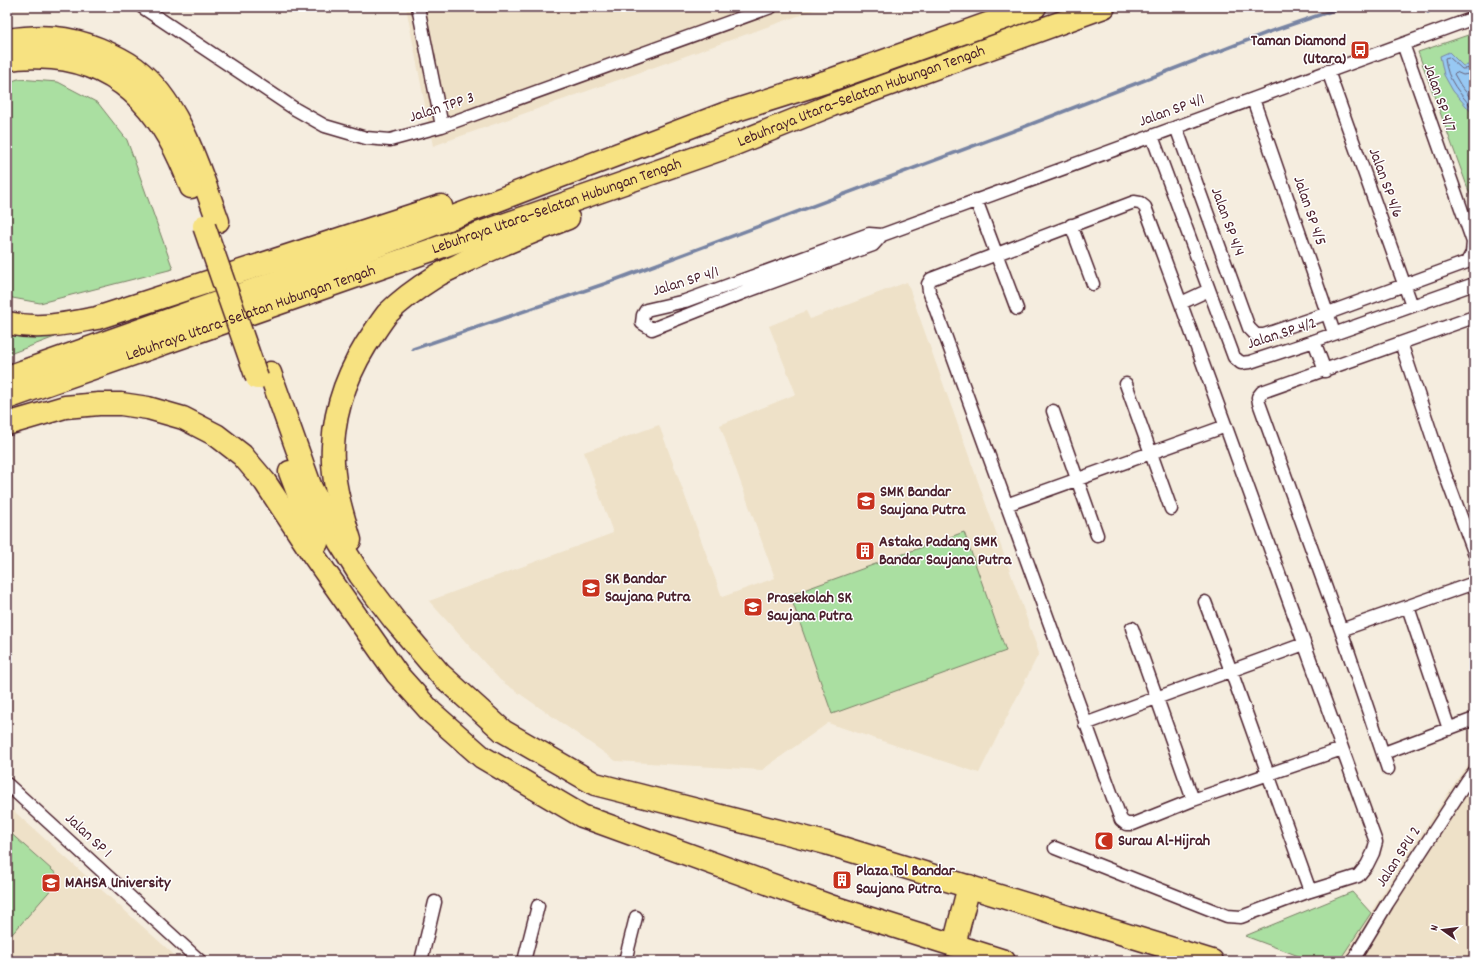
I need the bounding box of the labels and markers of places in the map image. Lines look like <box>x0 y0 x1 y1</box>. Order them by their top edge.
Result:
place label: Taman Diamond (Utara) <box>1251 30 1346 71</box>
bus stop icon: Taman Diamond (Utara) <box>1349 39 1371 61</box>
place label: SMK Bandar Saujana Putra <box>880 481 967 522</box>
school or university icon: SMK Bandar Saujana Putra <box>855 490 877 512</box>
place label: Astaka Padang SMK Bandar Saujana Putra <box>879 531 1013 572</box>
building icon: Astaka Padang SMK Bandar Saujana Putra <box>854 540 876 562</box>
place label: SK Bandar Saujana Putra <box>605 568 692 609</box>
school or university icon: SK Bandar Saujana Putra <box>580 577 602 599</box>
place label: Prasekolah SK Saujana Putra <box>767 587 854 628</box>
school or university icon: Prasekolah SK Saujana Putra <box>742 596 764 618</box>
mosque icon: Surau Al-Hijrah <box>1093 830 1115 852</box>
place label: Surau Al-Hijrah <box>1118 830 1210 853</box>
place label: Plaza Tol Bandar Saujana Putra <box>856 860 956 901</box>
building icon: Plaza Tol Bandar Saujana Putra <box>831 869 853 891</box>
school or university icon: MAHSA University <box>40 872 62 894</box>
place label: MAHSA University <box>65 872 172 895</box>

